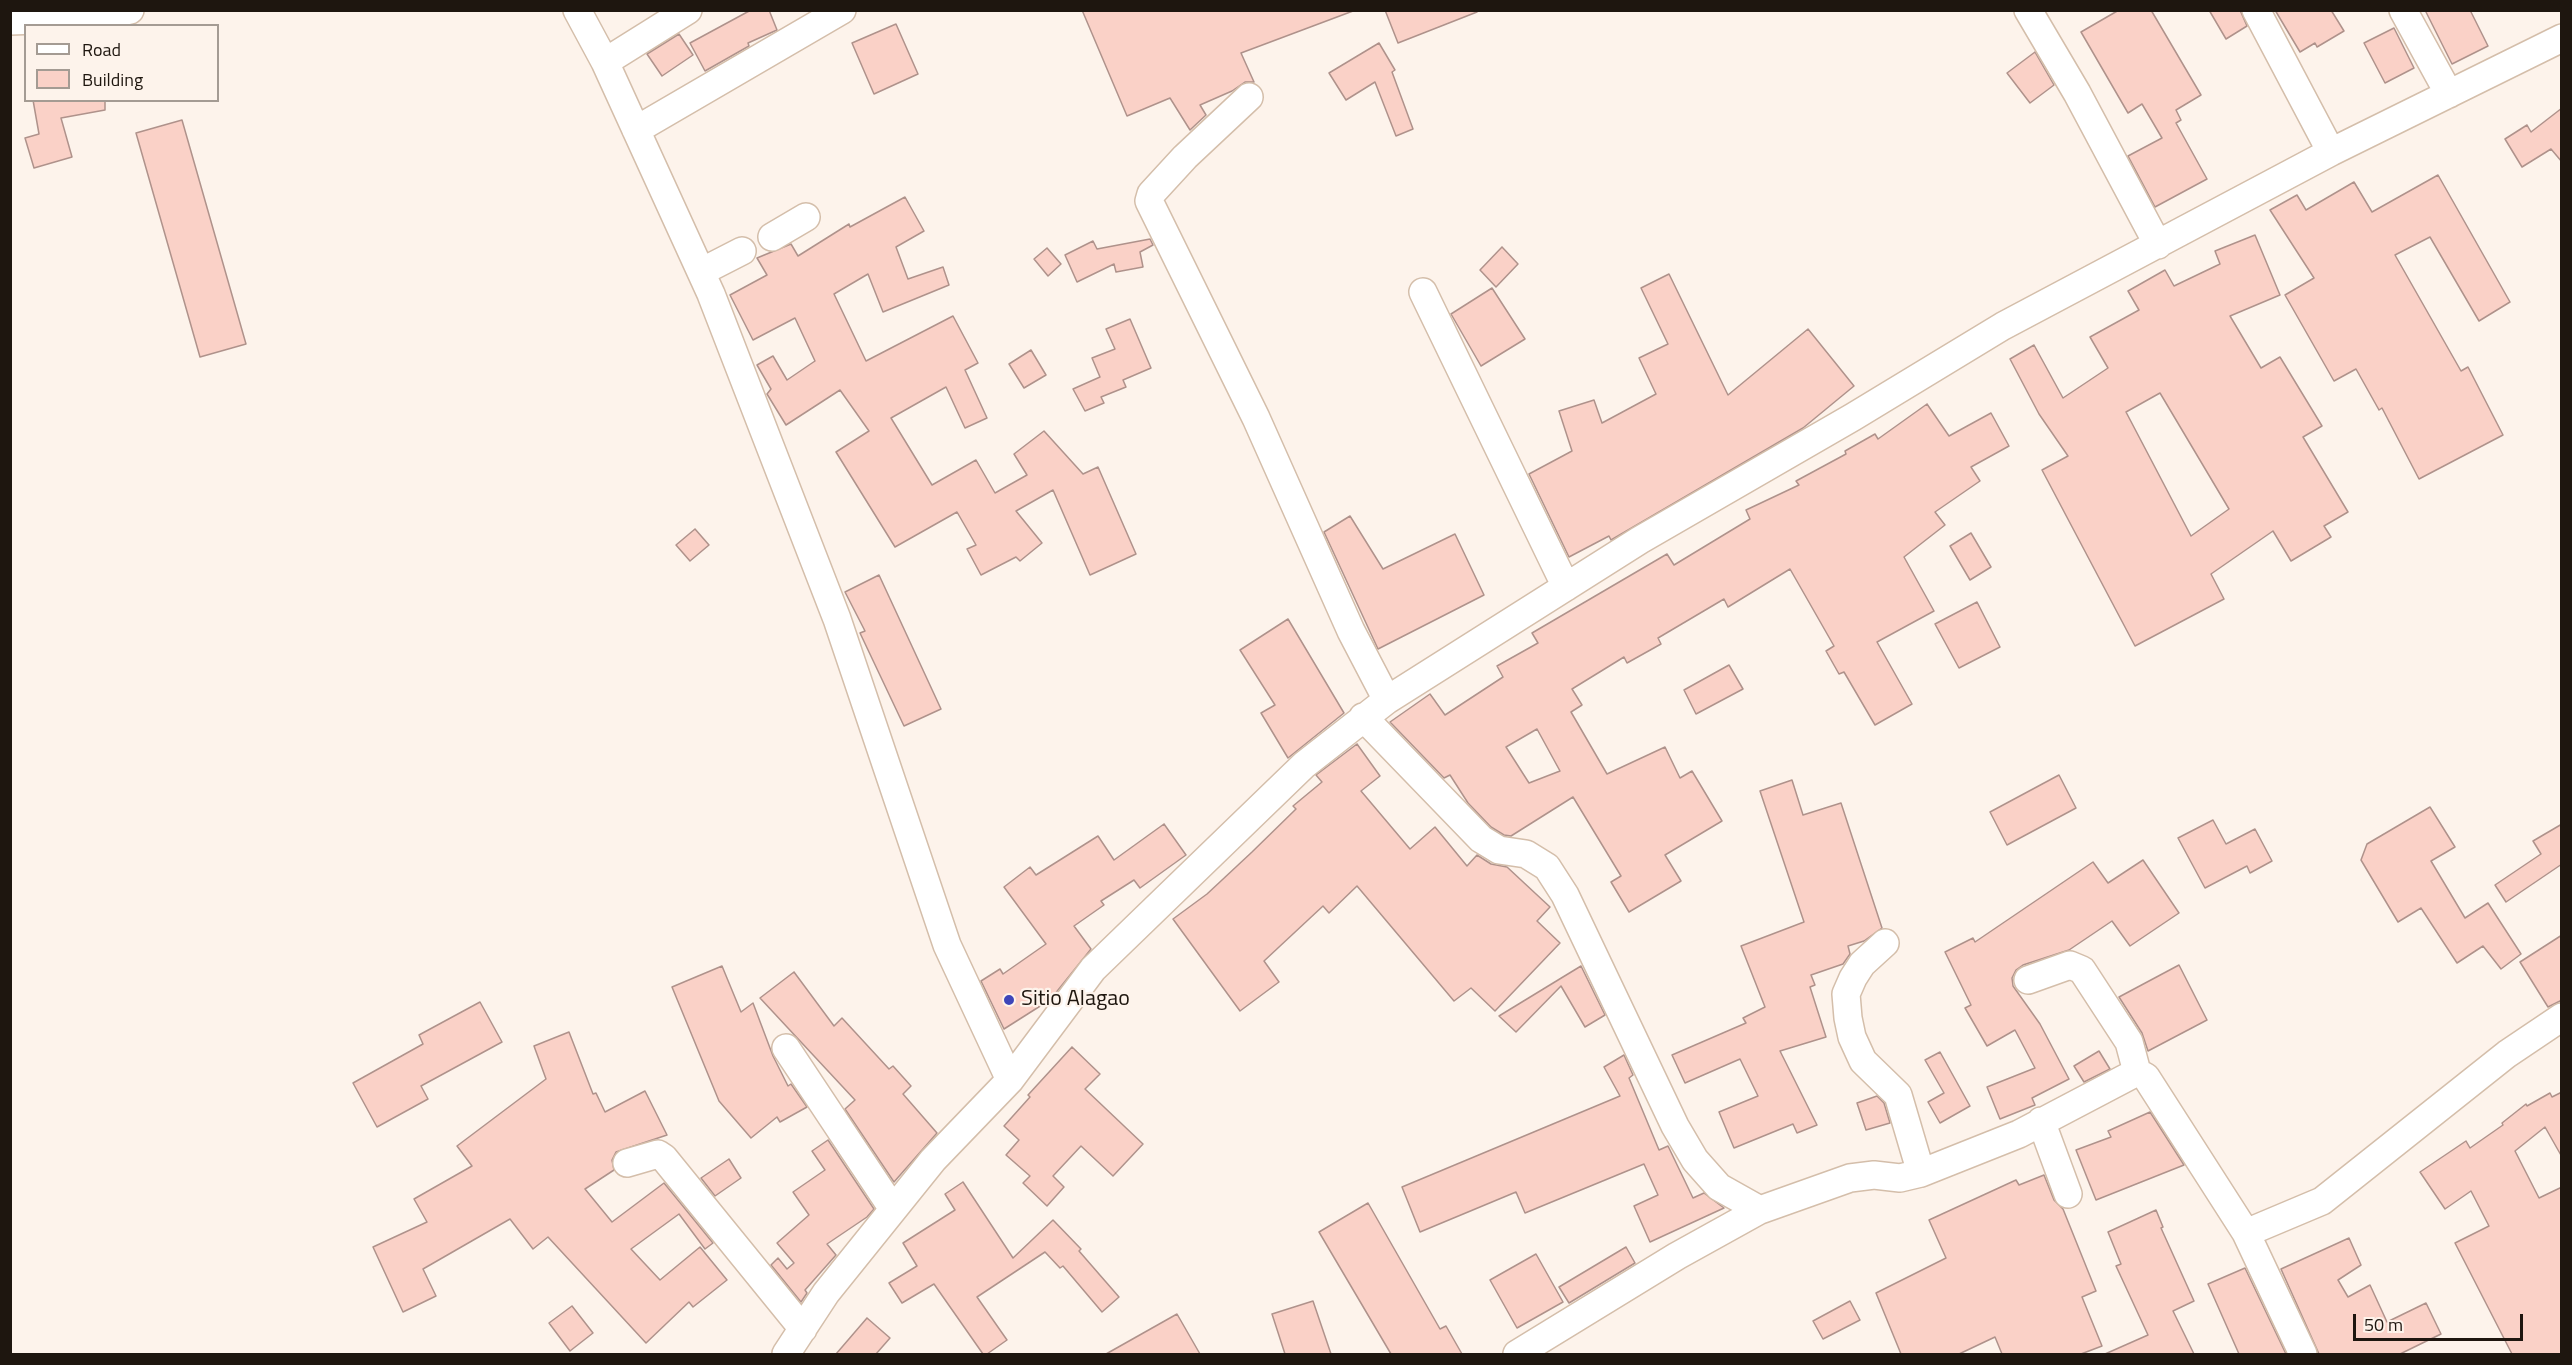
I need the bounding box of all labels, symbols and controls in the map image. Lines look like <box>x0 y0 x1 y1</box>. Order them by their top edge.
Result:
legend <box>24 24 219 102</box>
text: Road <box>82 36 121 63</box>
text: Building <box>82 66 143 93</box>
place label: Sitio Alagao <box>1021 987 1130 1013</box>
marker: Sitio Alagao <box>1002 993 1016 1007</box>
scale bar <box>2356 1302 2526 1340</box>
text: 50 m <box>2364 1311 2403 1338</box>

